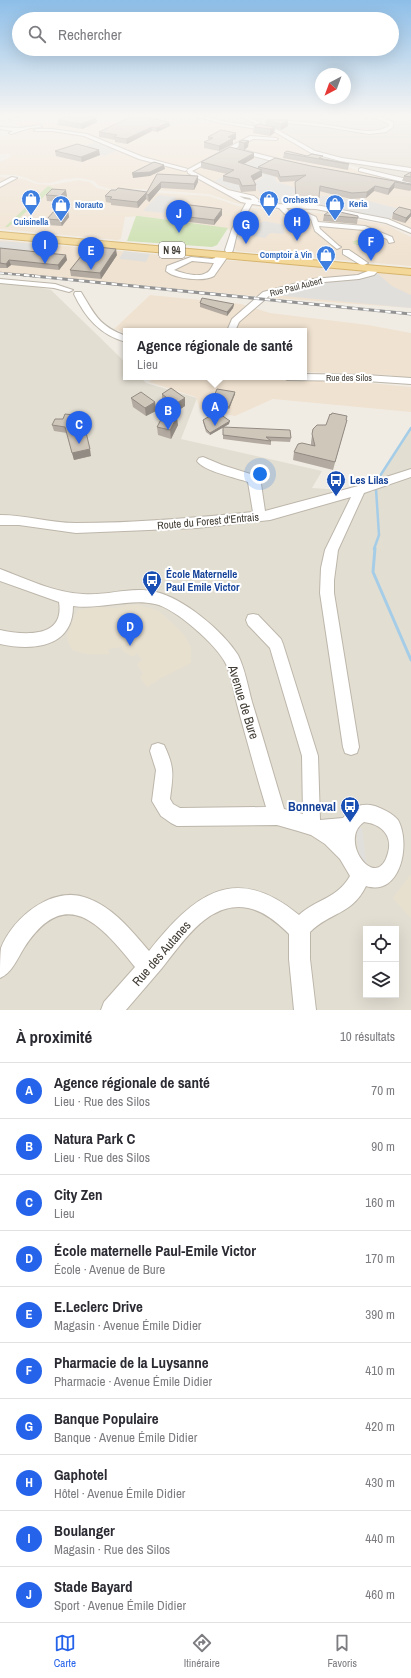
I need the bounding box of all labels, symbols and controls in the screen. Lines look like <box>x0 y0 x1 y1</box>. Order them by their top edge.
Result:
search box <box>12 12 399 56</box>
icon: search <box>26 23 48 45</box>
text: Rechercher <box>58 24 122 45</box>
north arrow <box>315 68 351 104</box>
shop icon: Cuisinella <box>20 188 42 216</box>
shop icon: Orchestra <box>258 189 280 217</box>
shop icon: Keria <box>324 193 346 221</box>
shop icon: Norauto <box>50 194 72 222</box>
place label: Orchestra <box>283 194 319 206</box>
place label: Keria <box>349 198 368 210</box>
place label: Norauto <box>75 199 104 211</box>
pin: J <box>166 200 192 233</box>
pin: H <box>284 208 310 241</box>
pin: G <box>233 211 259 244</box>
place label: Cuisinella <box>14 216 49 228</box>
pin: F <box>358 228 384 261</box>
pin: I <box>32 231 58 264</box>
pin: E <box>78 237 104 270</box>
road number: N 94 <box>159 242 185 258</box>
shop icon: Comptoir à Vin <box>315 244 337 272</box>
place label: Comptoir à Vin <box>260 249 312 261</box>
street label: Rue Paul Aubert <box>268 275 324 299</box>
popup <box>123 328 307 380</box>
text: Agence régionale de santé <box>137 335 293 356</box>
text: Lieu <box>137 356 158 373</box>
street label: Rue des Silos <box>326 372 372 384</box>
pin: A <box>202 393 228 426</box>
pin: B <box>155 397 181 430</box>
pin: C <box>66 411 92 444</box>
your location <box>250 464 270 484</box>
bus stop icon: Les Lilas <box>325 469 347 497</box>
place label: Les Lilas <box>350 473 389 487</box>
street label: Route du Forest d'Entrais <box>157 510 260 532</box>
place label: École Maternelle Paul Emile Victor <box>166 567 240 594</box>
bus stop icon: École Maternelle Paul Emile Victor <box>141 569 163 597</box>
pin: D <box>117 613 143 646</box>
street label: Avenue de Bure <box>224 662 263 741</box>
bus stop icon: Bonneval <box>339 795 361 823</box>
place label: Bonneval <box>288 798 336 815</box>
street label: Rue des Autanes <box>128 917 194 990</box>
map controls <box>363 926 399 998</box>
button: locate <box>363 926 399 962</box>
button: layers <box>363 962 399 998</box>
text: À proximité <box>16 1025 92 1048</box>
text: 10 résultats <box>340 1028 395 1045</box>
text: Agence régionale de santé <box>54 1072 210 1093</box>
text: A <box>25 1082 33 1099</box>
text: 70 m <box>371 1082 395 1099</box>
text: Lieu · Rue des Silos <box>54 1093 150 1110</box>
text: Natura Park C <box>54 1128 135 1149</box>
text: B <box>25 1138 33 1155</box>
text: 90 m <box>371 1138 395 1155</box>
text: Lieu · Rue des Silos <box>54 1149 150 1166</box>
text: City Zen <box>54 1184 103 1205</box>
text: C <box>25 1194 33 1211</box>
text: 160 m <box>365 1194 395 1211</box>
text: Lieu <box>54 1205 75 1222</box>
text: École maternelle Paul-Emile Victor <box>54 1240 256 1261</box>
text: D <box>25 1250 33 1267</box>
text: 170 m <box>365 1250 395 1267</box>
text: École · Avenue de Bure <box>54 1261 165 1278</box>
text: E.Leclerc Drive <box>54 1296 143 1317</box>
text: E <box>25 1306 33 1323</box>
text: 390 m <box>365 1306 395 1323</box>
text: Magasin · Avenue Émile Didier <box>54 1317 201 1334</box>
text: Pharmacie de la Luysanne <box>54 1352 209 1373</box>
text: F <box>26 1362 32 1379</box>
text: 410 m <box>365 1362 395 1379</box>
text: Pharmacie · Avenue Émile Didier <box>54 1373 212 1390</box>
text: Banque Populaire <box>54 1408 159 1429</box>
text: G <box>25 1418 33 1435</box>
text: 420 m <box>365 1418 395 1435</box>
text: Banque · Avenue Émile Didier <box>54 1429 197 1446</box>
text: Gaphotel <box>54 1464 107 1485</box>
text: H <box>25 1474 33 1491</box>
text: 430 m <box>365 1474 395 1491</box>
text: Hôtel · Avenue Émile Didier <box>54 1485 185 1502</box>
text: Boulanger <box>54 1520 115 1541</box>
text: I <box>28 1530 30 1547</box>
text: 440 m <box>365 1530 395 1547</box>
text: Magasin · Rue des Silos <box>54 1541 170 1558</box>
text: Stade Bayard <box>54 1576 133 1597</box>
text: J <box>26 1586 32 1603</box>
text: 460 m <box>365 1586 395 1603</box>
text: Sport · Avenue Émile Didier <box>54 1597 186 1614</box>
tab: Carte <box>54 1632 76 1670</box>
tab: Itinéraire <box>184 1632 220 1670</box>
tab: Favoris <box>327 1632 357 1670</box>

